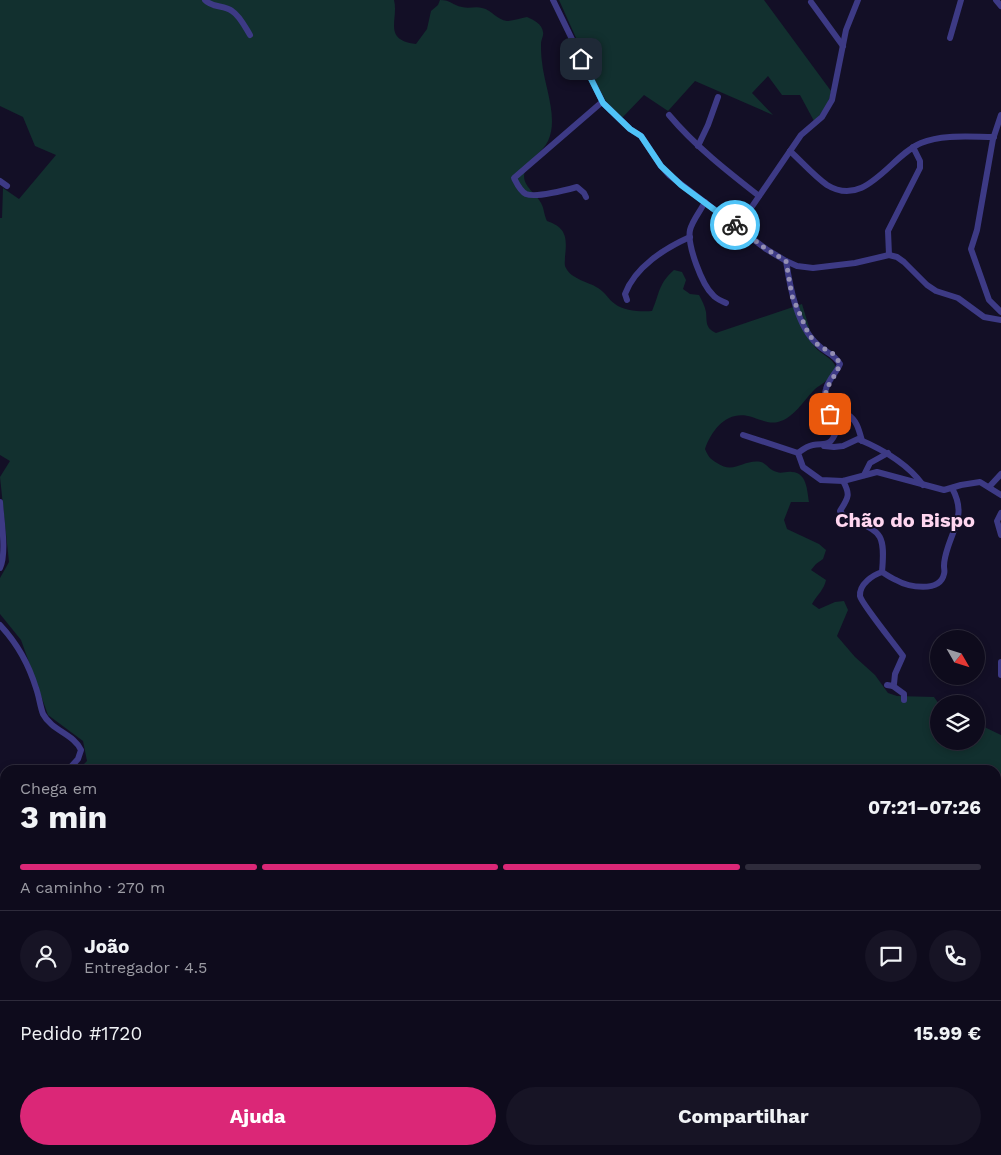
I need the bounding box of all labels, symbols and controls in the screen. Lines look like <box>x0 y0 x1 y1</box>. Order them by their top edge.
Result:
pin <box>560 38 602 80</box>
icon: home <box>567 45 595 73</box>
courier <box>710 200 760 250</box>
icon: bike <box>721 211 749 239</box>
pin <box>809 393 851 435</box>
icon: bag <box>816 400 844 428</box>
district label: Chão do Bispo <box>835 508 975 532</box>
north arrow <box>930 630 985 685</box>
map controls <box>930 630 985 750</box>
button: layers <box>930 695 985 750</box>
text: Chega em <box>20 779 97 798</box>
text: 07:21–07:26 <box>868 796 981 819</box>
text: 3 min <box>20 798 107 836</box>
text: A caminho · 270 m <box>20 878 165 897</box>
button: person <box>20 930 72 982</box>
button: chat <box>865 930 917 982</box>
button: phone <box>929 930 981 982</box>
text: João <box>84 935 129 958</box>
text: Entregador · 4.5 <box>84 958 207 977</box>
text: Pedido #1720 <box>20 1022 142 1045</box>
text: 15.99 € <box>914 1022 981 1045</box>
button: Ajuda <box>20 1087 496 1145</box>
button: Compartilhar <box>506 1087 981 1145</box>

